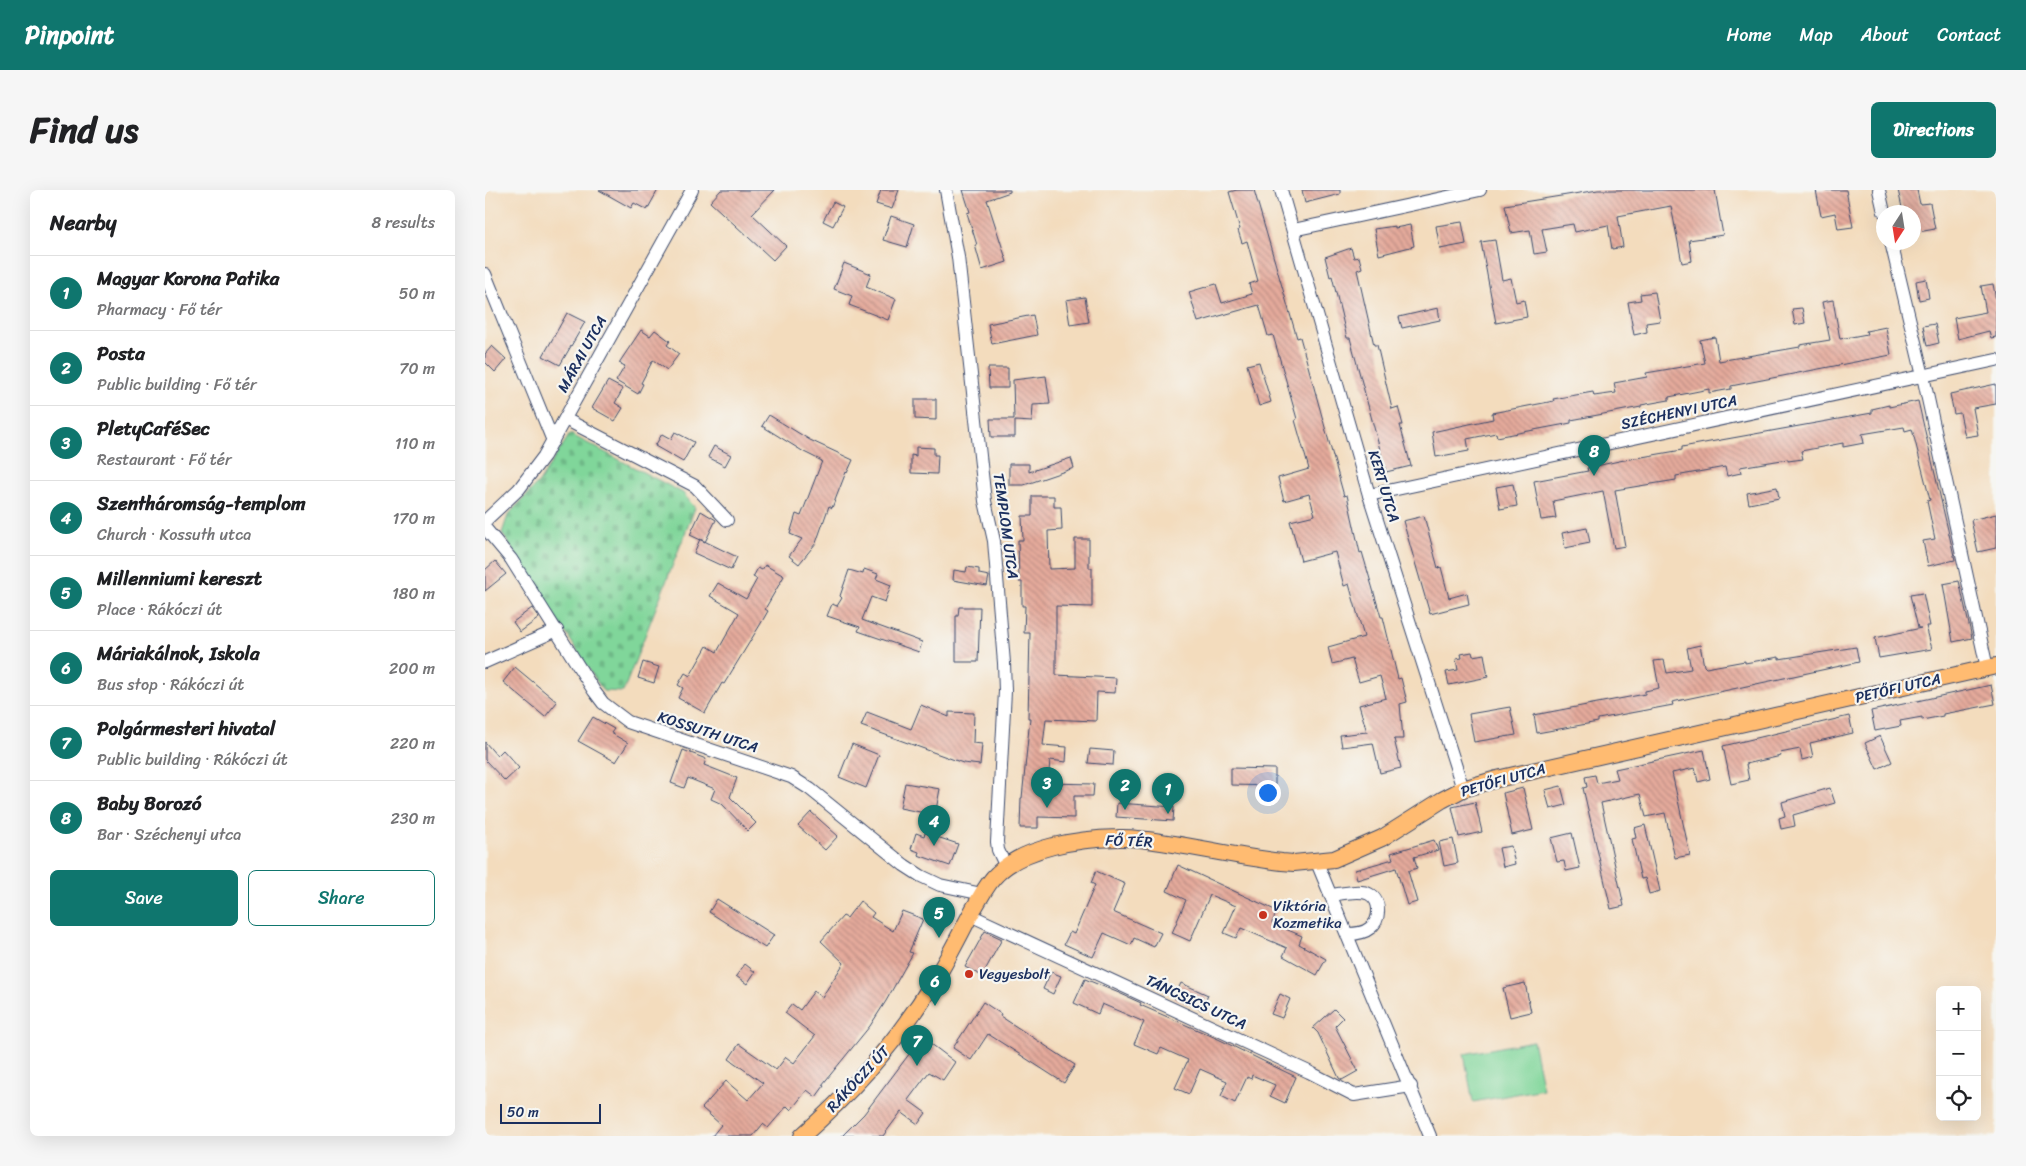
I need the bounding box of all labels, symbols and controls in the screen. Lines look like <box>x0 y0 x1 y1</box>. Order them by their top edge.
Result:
text: Pinpoint <box>25 14 114 56</box>
text: Home <box>1727 19 1772 51</box>
text: Map <box>1800 19 1833 51</box>
text: About <box>1861 19 1909 51</box>
text: Contact <box>1937 19 2001 51</box>
text: Find us <box>30 99 138 161</box>
button: Directions <box>1871 102 1996 158</box>
text: Nearby <box>50 204 116 242</box>
north arrow <box>1876 205 1921 250</box>
text: 8 results <box>372 208 435 237</box>
text: Magyar Korona Patika <box>97 262 279 295</box>
text: 1 <box>63 279 69 308</box>
text: 50 m <box>399 279 435 308</box>
text: Pharmacy · Fő tér <box>97 295 222 324</box>
street label: MÁRAI UTCA <box>550 311 614 397</box>
text: Posta <box>97 337 145 370</box>
text: 2 <box>61 354 71 383</box>
text: 70 m <box>399 354 435 383</box>
text: Public building · Fő tér <box>97 370 256 399</box>
street label: SZÉCHENYI UTCA <box>1619 387 1739 437</box>
text: PletyCaféSec <box>97 412 210 445</box>
text: 3 <box>62 429 70 458</box>
text: 110 m <box>395 429 435 458</box>
pin: 8 <box>1578 435 1610 476</box>
text: Restaurant · Fő tér <box>97 445 232 474</box>
street label: KERT UTCA <box>1361 447 1407 525</box>
street label: TEMPLOM UTCA <box>986 471 1026 581</box>
text: Szentháromság-templom <box>97 487 306 520</box>
text: 4 <box>61 504 71 533</box>
text: 170 m <box>392 504 435 533</box>
text: Church · Kossuth utca <box>97 520 251 549</box>
text: Millenniumi kereszt <box>97 562 262 595</box>
text: 5 <box>61 579 71 608</box>
text: 180 m <box>392 579 435 608</box>
text: Place · Rákóczi út <box>97 595 222 624</box>
text: Máriakálnok, Iskola <box>97 637 259 670</box>
text: 6 <box>61 654 71 683</box>
text: 200 m <box>389 654 435 683</box>
street label: PETŐFI UTCA <box>1853 666 1943 710</box>
text: Bus stop · Rákóczi út <box>97 670 244 699</box>
street label: KOSSUTH UTCA <box>654 704 762 760</box>
text: Polgármesteri hivatal <box>97 712 275 745</box>
text: 7 <box>61 729 71 758</box>
text: 220 m <box>390 729 435 758</box>
text: Public building · Rákóczi út <box>97 745 288 774</box>
street label: PETŐFI UTCA <box>1457 755 1549 805</box>
pin: 3 <box>1031 767 1063 808</box>
pin: 2 <box>1109 769 1141 810</box>
pin: 1 <box>1152 773 1184 814</box>
your location <box>1255 780 1281 806</box>
text: Baby Borozó <box>97 787 201 820</box>
text: 8 <box>61 804 71 833</box>
text: 230 m <box>390 804 435 833</box>
pin: 4 <box>918 805 950 846</box>
text: Bar · Széchenyi utca <box>97 820 241 849</box>
street label: FŐ TÉR <box>1105 827 1153 855</box>
button: Save <box>50 870 238 926</box>
button: Share <box>248 870 435 926</box>
place label: Viktória Kozmetika <box>1273 893 1342 936</box>
pin: 5 <box>923 897 955 938</box>
marker: Viktória Kozmetika <box>1257 909 1269 921</box>
place label: Vegyesbolt <box>979 961 1051 987</box>
pin: 6 <box>919 965 951 1006</box>
street label: TÁNCSICS UTCA <box>1141 967 1251 1037</box>
marker: Vegyesbolt <box>963 968 975 980</box>
map controls <box>1936 986 1981 1121</box>
button: + <box>1936 986 1981 1031</box>
pin: 7 <box>901 1025 933 1066</box>
button: − <box>1936 1031 1981 1076</box>
street label: RÁKÓCZI ÚT <box>820 1039 897 1118</box>
button: locate <box>1936 1076 1981 1121</box>
text: 50 m <box>507 1100 539 1125</box>
scale bar <box>500 1101 601 1124</box>

